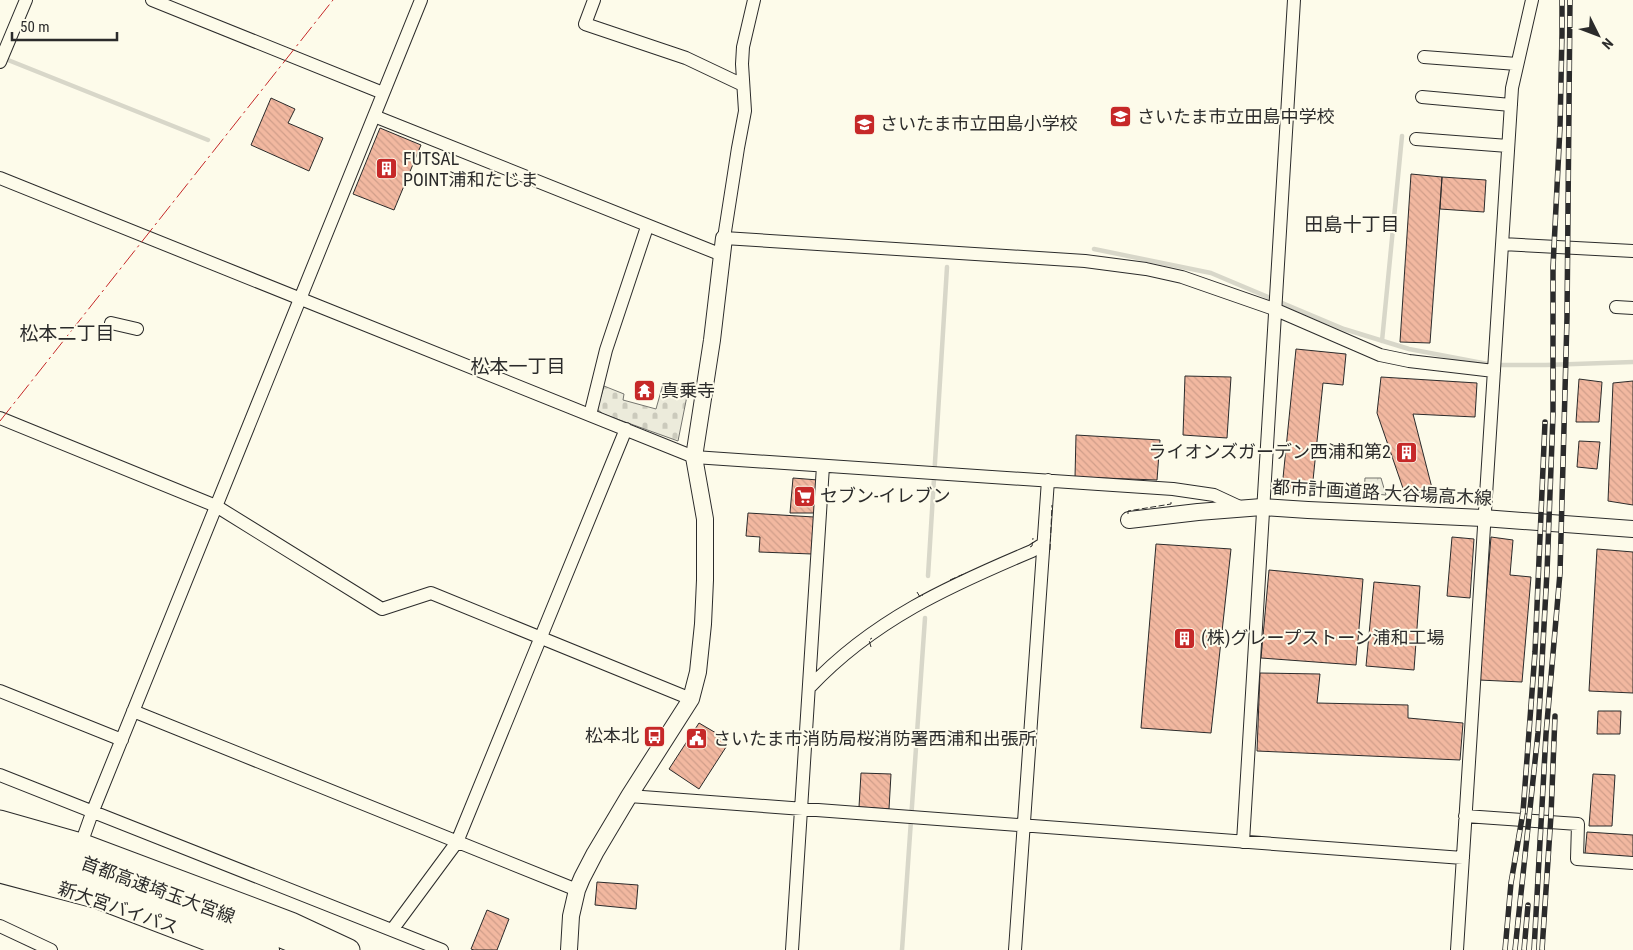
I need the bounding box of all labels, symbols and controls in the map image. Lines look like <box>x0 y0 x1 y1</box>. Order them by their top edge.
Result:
scale bar <box>12 10 118 42</box>
north arrow <box>1573 10 1623 60</box>
text: 50 m <box>20 18 50 36</box>
text: N <box>1599 35 1616 52</box>
school or university icon: さいたま市立田島中学校 <box>1109 105 1133 129</box>
place label: さいたま市立田島中学校 <box>1137 106 1334 127</box>
school or university icon: さいたま市立田島小学校 <box>852 112 876 136</box>
place label: さいたま市立田島小学校 <box>880 113 1077 134</box>
place label: FUTSAL POINT浦和たじま <box>403 148 539 190</box>
building icon: FUTSAL POINT浦和たじま <box>375 157 399 181</box>
district label: 田島十丁目 <box>1304 213 1400 236</box>
district label: 松本二丁目 <box>19 322 115 345</box>
district label: 松本一丁目 <box>470 355 566 378</box>
temple icon: 真乗寺 <box>633 379 657 403</box>
place label: 真乗寺 <box>661 380 715 401</box>
building icon: ライオンズガーデン西浦和第2 <box>1395 440 1419 464</box>
place label: ライオンズガーデン西浦和第2 <box>1148 441 1391 462</box>
street label: 都市計画道路 大谷場高木線 <box>1272 476 1492 509</box>
supermarket icon: セブン-イレブン <box>792 484 816 508</box>
place label: セブン-イレブン <box>820 485 950 506</box>
building icon: (株)グレープストーン浦和工場 <box>1173 626 1197 650</box>
place label: (株)グレープストーン浦和工場 <box>1201 627 1444 649</box>
bus stop icon: 松本北 <box>643 724 667 748</box>
place label: 松本北 <box>585 725 639 746</box>
public building icon: さいたま市消防局桜消防署西浦和出張所 <box>685 727 709 751</box>
place label: さいたま市消防局桜消防署西浦和出張所 <box>713 728 1036 749</box>
street label: 首都高速埼玉大宮線 <box>78 852 238 927</box>
street label: 新大宮バイパス <box>55 877 181 938</box>

